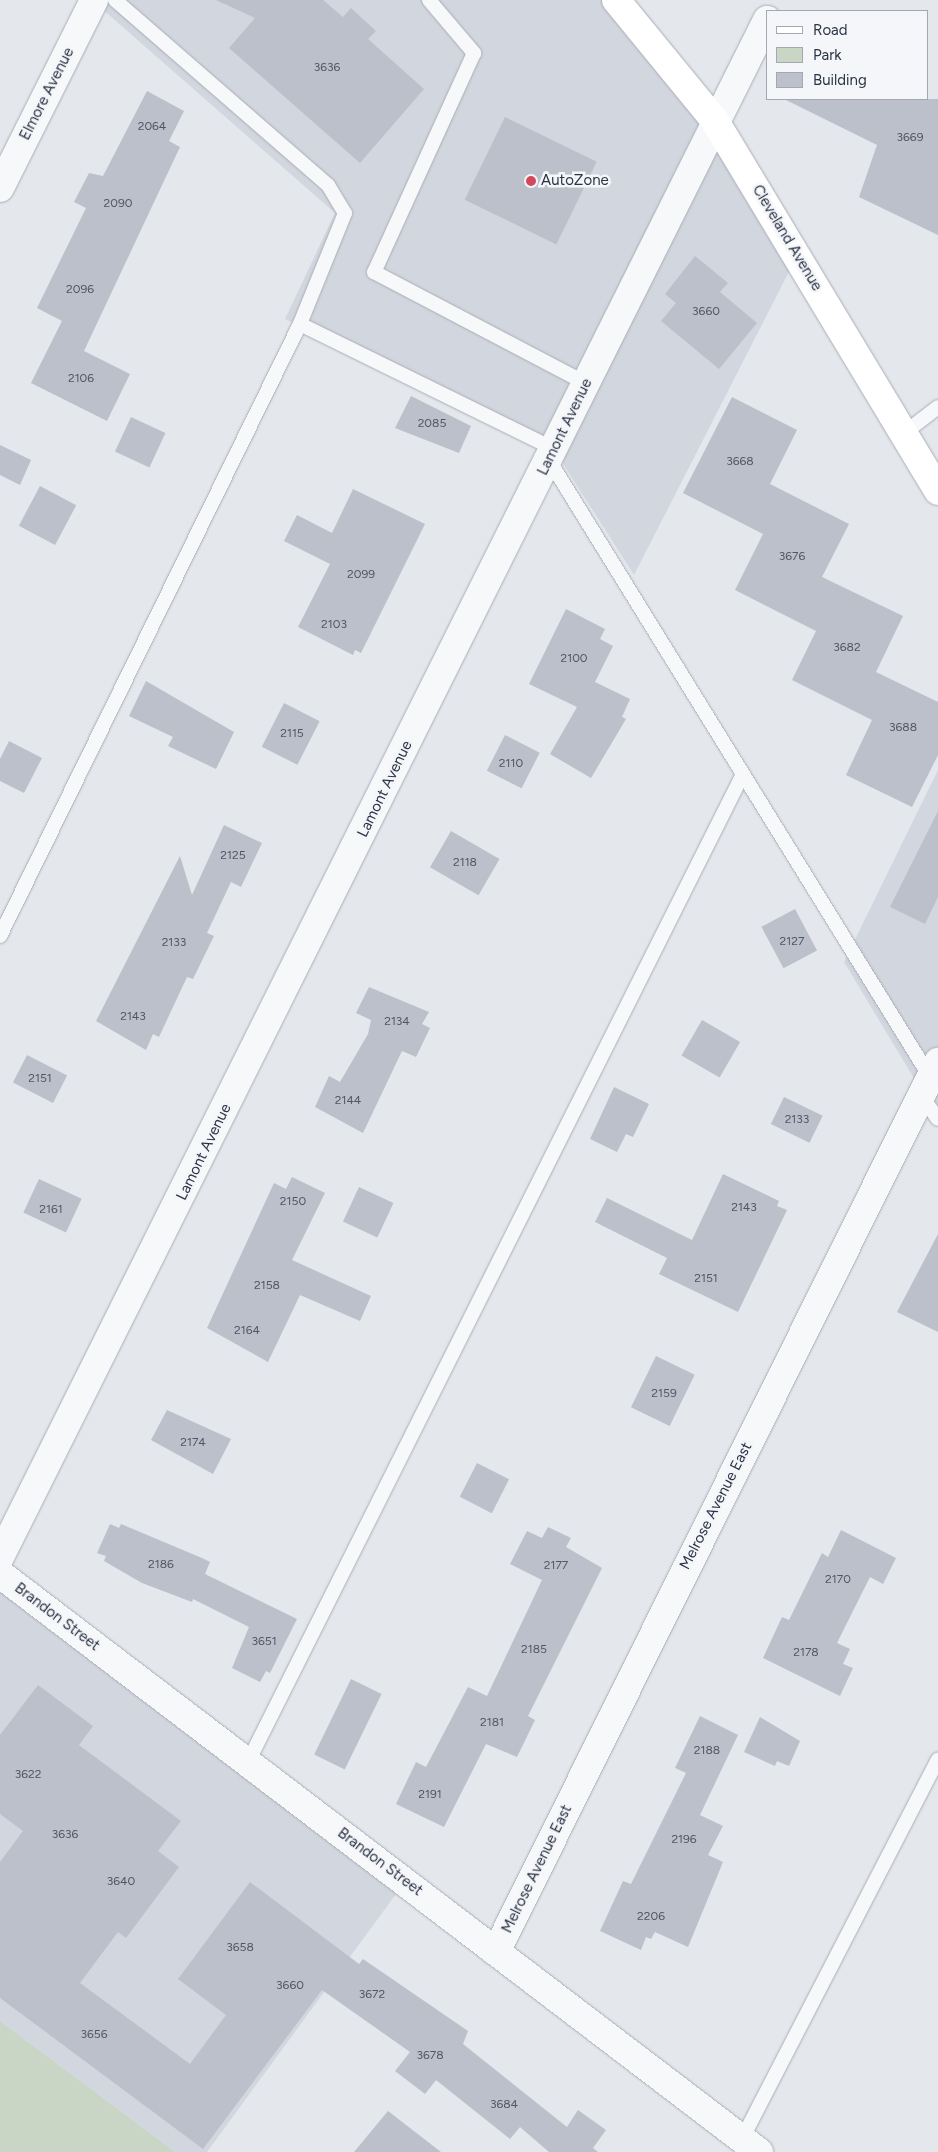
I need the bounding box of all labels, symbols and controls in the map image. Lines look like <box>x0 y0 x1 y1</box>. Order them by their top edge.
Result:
legend <box>766 10 928 100</box>
text: Road <box>813 21 848 39</box>
street label: Elmore Avenue <box>16 45 78 143</box>
text: Park <box>813 46 842 64</box>
house number: 3636 <box>314 61 340 75</box>
text: Building <box>813 71 867 89</box>
house number: 2064 <box>138 120 166 134</box>
house number: 3669 <box>897 131 923 145</box>
place label: AutoZone <box>541 172 609 190</box>
marker: AutoZone <box>525 175 537 187</box>
street label: Cleveland Avenue <box>748 182 826 294</box>
house number: 2090 <box>104 197 132 211</box>
house number: 2096 <box>66 283 94 297</box>
house number: 3660 <box>692 305 720 319</box>
house number: 2106 <box>68 372 94 386</box>
street label: Lamont Avenue <box>534 376 596 478</box>
house number: 2085 <box>418 417 446 431</box>
house number: 3668 <box>726 455 754 469</box>
house number: 3676 <box>779 550 805 564</box>
house number: 2099 <box>347 568 375 582</box>
house number: 2103 <box>321 618 347 632</box>
house number: 3682 <box>833 641 861 655</box>
house number: 2100 <box>560 652 588 666</box>
house number: 3688 <box>889 721 917 735</box>
house number: 2115 <box>280 727 304 741</box>
street label: Lamont Avenue <box>354 738 416 840</box>
house number: 2110 <box>499 757 523 771</box>
house number: 2125 <box>220 849 246 863</box>
house number: 2118 <box>453 856 477 870</box>
house number: 2127 <box>780 935 804 949</box>
house number: 2133 <box>162 936 186 950</box>
house number: 2143 <box>120 1010 146 1024</box>
house number: 2134 <box>384 1015 410 1029</box>
house number: 2151 <box>28 1072 52 1086</box>
house number: 2144 <box>335 1094 361 1108</box>
street label: Lamont Avenue <box>173 1101 235 1203</box>
house number: 2133 <box>785 1113 809 1127</box>
house number: 2150 <box>280 1195 306 1209</box>
house number: 2143 <box>731 1201 757 1215</box>
house number: 2161 <box>39 1203 63 1217</box>
house number: 2151 <box>694 1272 718 1286</box>
house number: 2158 <box>254 1279 280 1293</box>
house number: 2164 <box>234 1324 260 1338</box>
house number: 2159 <box>651 1387 677 1401</box>
house number: 2174 <box>180 1436 206 1450</box>
street label: Melrose Avenue East <box>676 1439 756 1573</box>
house number: 2186 <box>148 1558 174 1572</box>
house number: 2177 <box>544 1559 568 1573</box>
house number: 2170 <box>825 1573 851 1587</box>
street label: Brandon Street <box>11 1579 103 1655</box>
house number: 3651 <box>251 1635 277 1649</box>
house number: 2185 <box>521 1643 547 1657</box>
house number: 2178 <box>793 1646 819 1660</box>
house number: 2181 <box>480 1716 504 1730</box>
house number: 2188 <box>694 1744 720 1758</box>
house number: 3622 <box>15 1768 41 1782</box>
house number: 2191 <box>418 1788 442 1802</box>
street label: Melrose Avenue East <box>498 1802 576 1936</box>
street label: Brandon Street <box>334 1824 426 1900</box>
house number: 3636 <box>52 1828 78 1842</box>
house number: 2196 <box>671 1833 697 1847</box>
house number: 3640 <box>107 1875 135 1889</box>
house number: 2206 <box>637 1910 665 1924</box>
house number: 3658 <box>226 1941 254 1955</box>
house number: 3660 <box>276 1979 304 1993</box>
house number: 3672 <box>359 1988 385 2002</box>
house number: 3656 <box>80 2028 108 2042</box>
house number: 3678 <box>416 2049 444 2063</box>
house number: 3684 <box>490 2098 518 2112</box>

